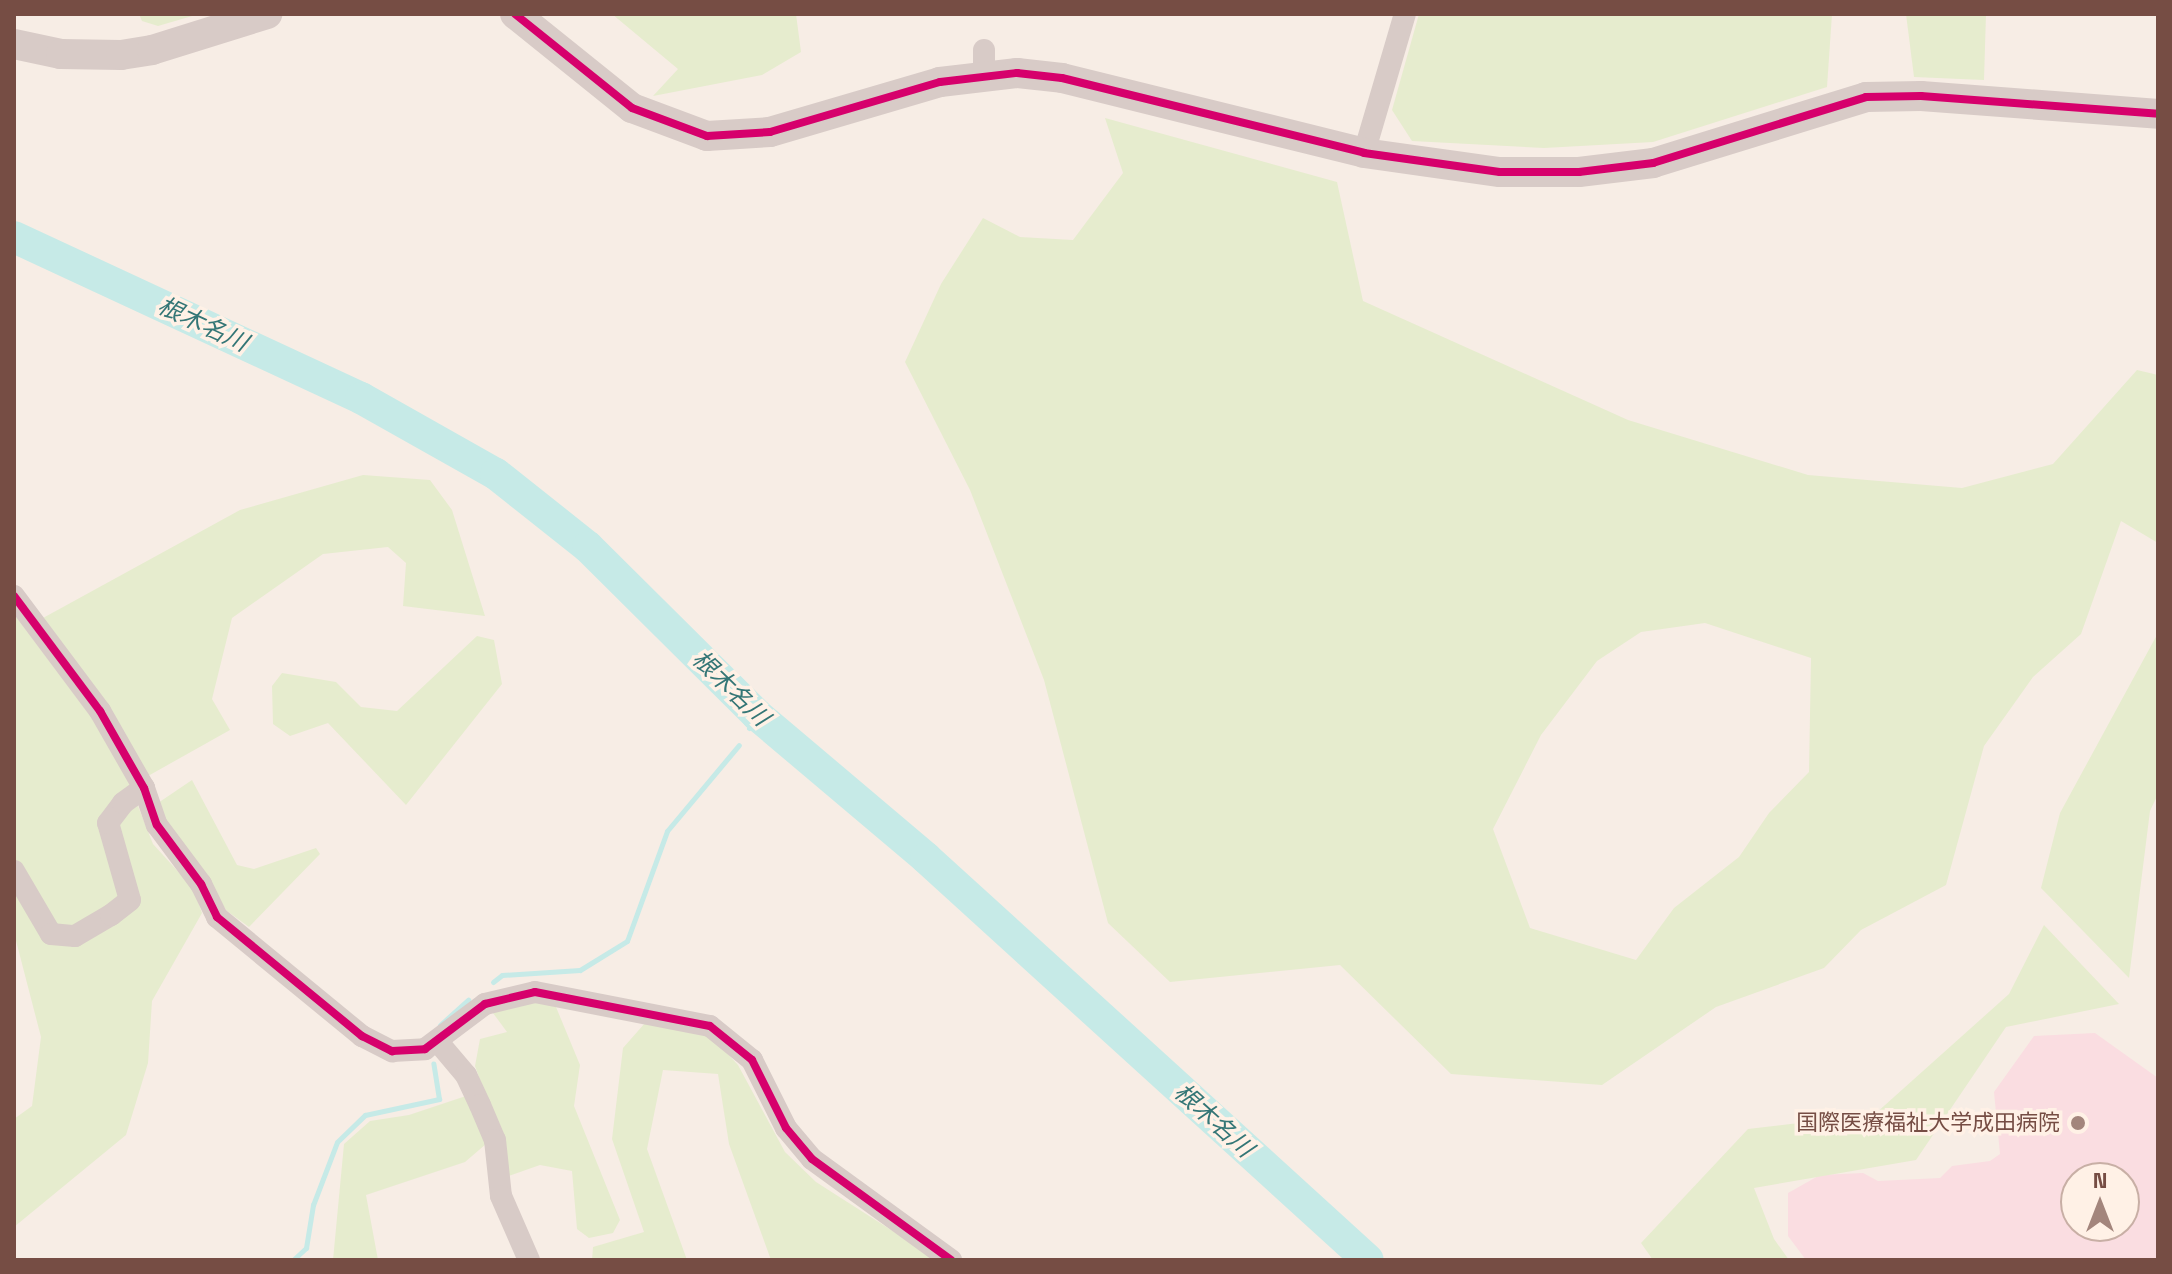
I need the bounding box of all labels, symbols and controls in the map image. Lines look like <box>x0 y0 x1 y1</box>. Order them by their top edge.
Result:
water label: 根木名川 <box>153 291 253 357</box>
water label: 根木名川 <box>686 644 776 732</box>
water label: 根木名川 <box>1169 1077 1259 1163</box>
place label: 国際医療福祉大学成田病院 <box>1796 1110 2060 1136</box>
marker: 国際医療福祉大学成田病院 <box>2067 1112 2089 1134</box>
north arrow <box>2060 1162 2140 1242</box>
text: N <box>2093 1166 2107 1194</box>

